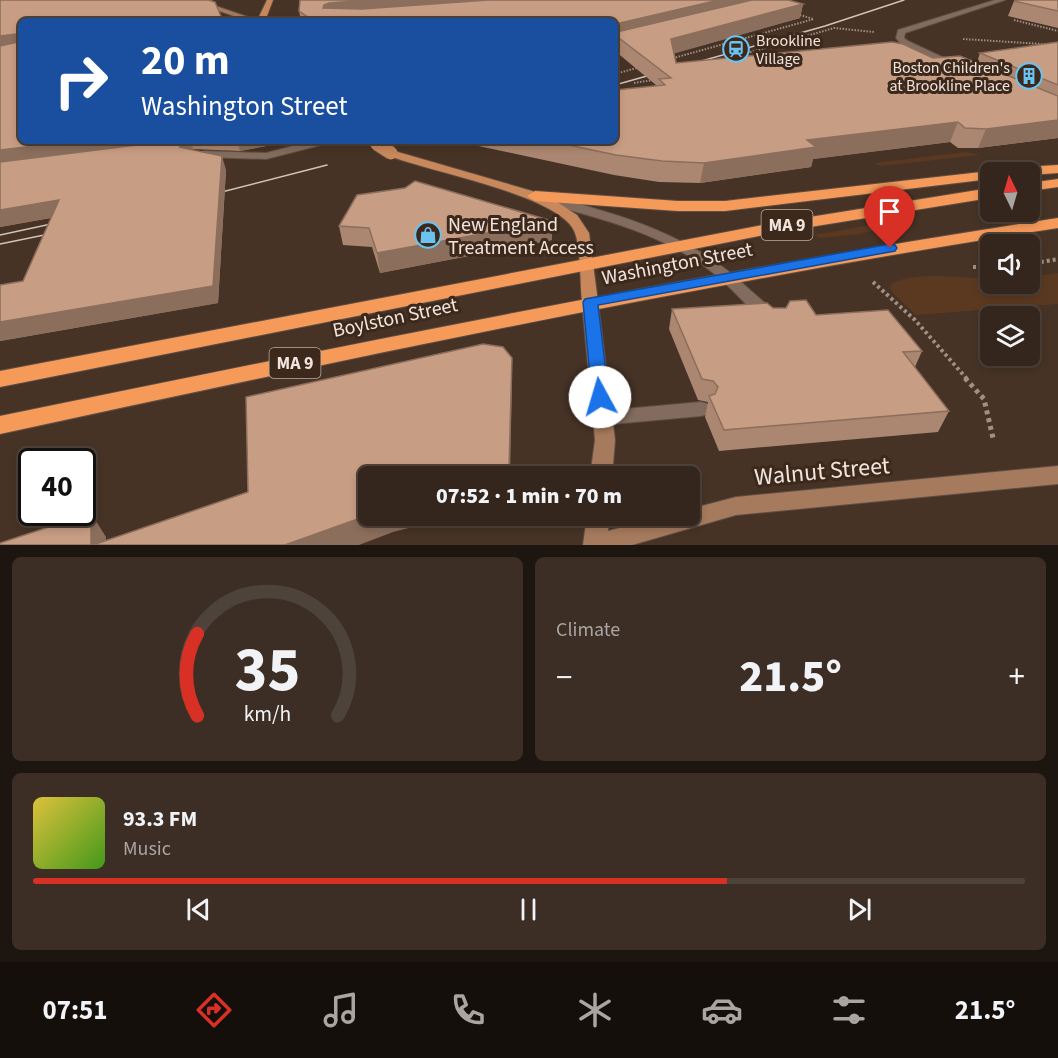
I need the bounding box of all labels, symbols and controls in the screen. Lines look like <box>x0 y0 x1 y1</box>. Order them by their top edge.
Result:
place label: Brookline Village <box>756 30 821 70</box>
text: 20 m <box>141 31 230 91</box>
station icon: Brookline Village <box>721 34 751 64</box>
icon: right <box>42 42 120 120</box>
place label: Boston Children's at Brookline Place <box>889 57 1010 97</box>
building icon: Boston Children's at Brookline Place <box>1014 61 1044 91</box>
text: Washington Street <box>141 87 348 126</box>
north arrow <box>980 162 1040 222</box>
map controls <box>980 162 1040 366</box>
pin <box>864 186 915 248</box>
icon: arrive <box>873 195 906 228</box>
road number: MA 9 <box>762 210 812 240</box>
place label: New England Treatment Access <box>448 211 594 262</box>
shop icon: New England Treatment Access <box>413 220 443 250</box>
button: sound <box>980 234 1040 294</box>
street label: Washington Street <box>599 236 755 292</box>
street label: Boylston Street <box>330 291 461 345</box>
button: layers <box>980 306 1040 366</box>
road number: MA 9 <box>270 348 320 378</box>
position arrow <box>568 365 632 429</box>
speed limit sign: 40 <box>18 448 96 526</box>
street label: Walnut Street <box>753 448 891 495</box>
text: 07:52 · 1 min · 70 m <box>436 480 622 512</box>
text: Climate <box>556 616 620 644</box>
text: 35 <box>235 626 300 715</box>
text: 21.5° <box>739 645 842 709</box>
text: − <box>556 654 572 701</box>
text: + <box>1009 654 1025 701</box>
text: km/h <box>244 699 291 730</box>
text: 93.3 FM <box>123 803 197 835</box>
text: Music <box>123 835 171 863</box>
icon: previous <box>182 893 215 926</box>
icon: pause <box>512 893 545 926</box>
icon: next <box>843 893 876 926</box>
icon: directions <box>193 989 235 1031</box>
icon: music <box>320 989 362 1031</box>
icon: phone <box>447 989 489 1031</box>
icon: climate <box>574 989 616 1031</box>
icon: car <box>701 989 743 1031</box>
icon: filters <box>828 989 870 1031</box>
text: 07:51 <box>43 991 108 1030</box>
text: 21.5° <box>955 991 1015 1030</box>

